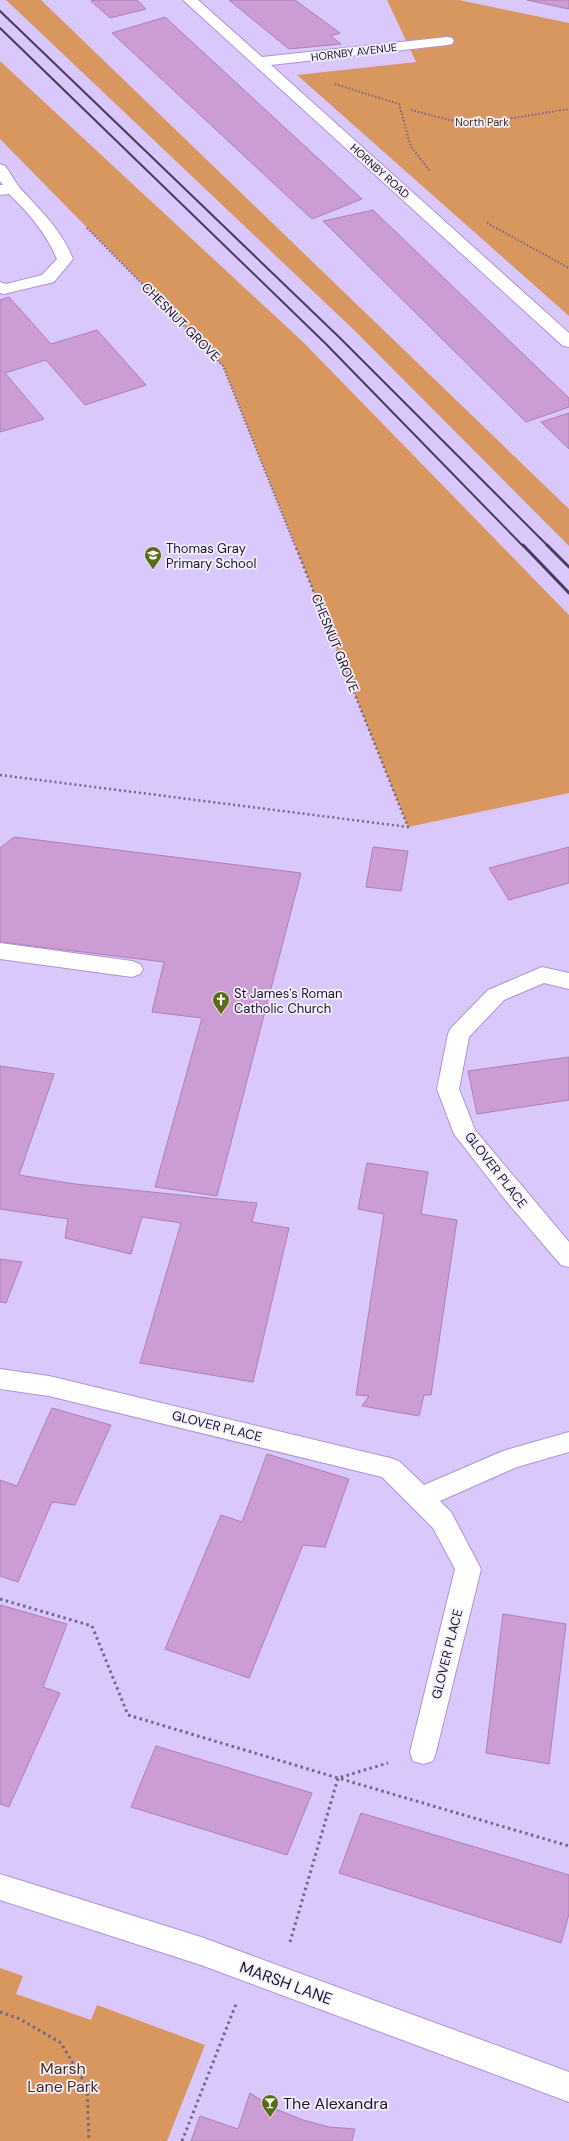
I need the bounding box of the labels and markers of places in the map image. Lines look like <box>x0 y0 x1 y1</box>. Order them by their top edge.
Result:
place label: Thomas Gray Primary School <box>166 540 256 572</box>
school or university icon: Thomas Gray Primary School <box>143 545 163 570</box>
place label: St James's Roman Catholic Church <box>234 985 342 1017</box>
church icon: St James's Roman Catholic Church <box>211 990 231 1015</box>
bar icon: The Alexandra <box>260 2093 280 2118</box>
place label: The Alexandra <box>283 2093 388 2114</box>

